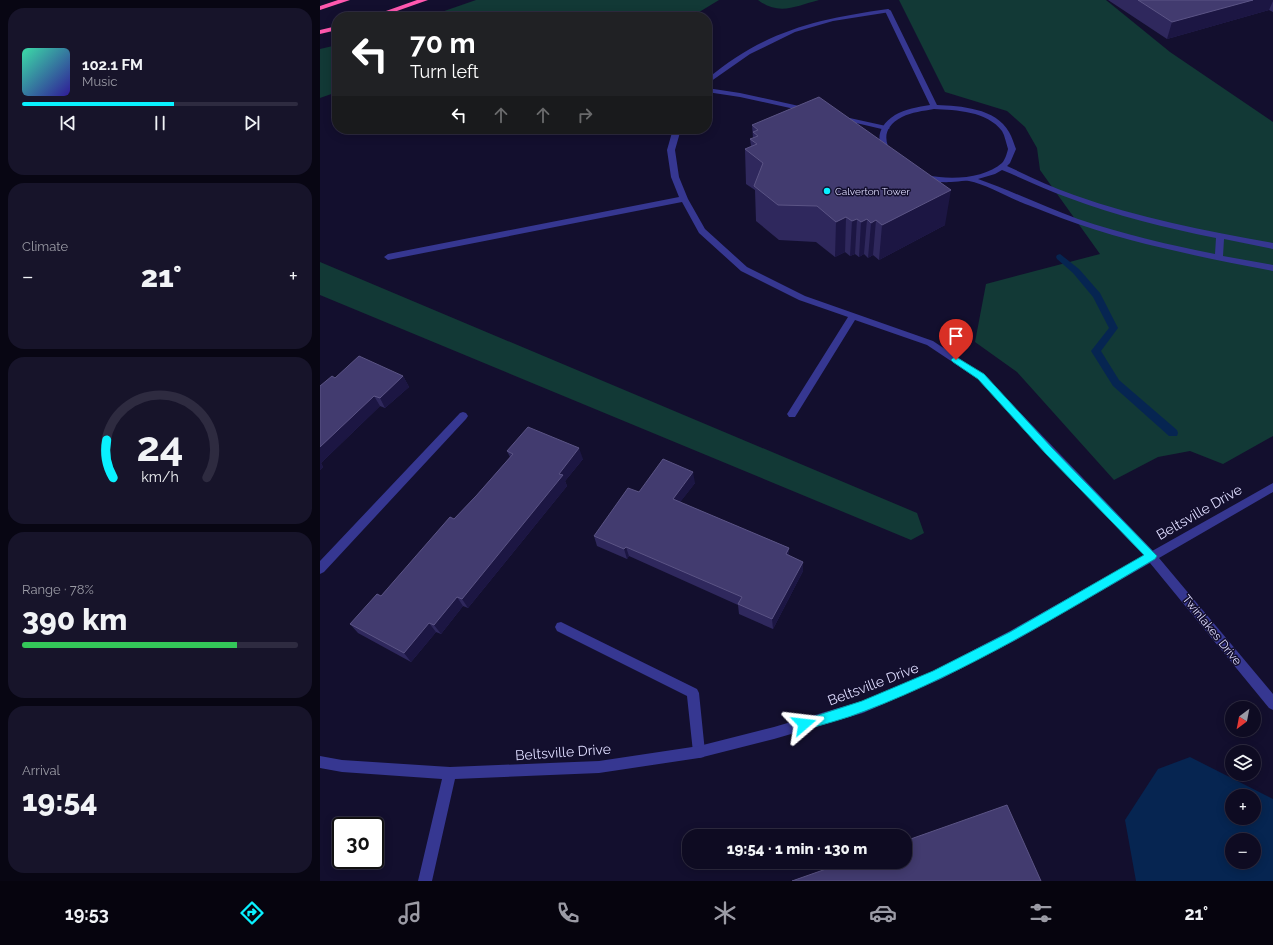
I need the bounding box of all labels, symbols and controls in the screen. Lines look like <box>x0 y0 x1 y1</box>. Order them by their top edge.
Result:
text: 70 m <box>410 27 476 60</box>
icon: left <box>344 28 396 80</box>
text: 102.1 FM <box>82 56 143 74</box>
text: Turn left <box>410 61 479 82</box>
text: Music <box>82 74 117 89</box>
icon: left <box>448 104 470 126</box>
icon: ahead <box>490 104 512 126</box>
icon: ahead <box>532 104 554 126</box>
icon: right <box>574 104 596 126</box>
icon: previous <box>57 112 79 134</box>
icon: pause <box>149 112 171 134</box>
icon: next <box>241 112 263 134</box>
marker: Calverton Tower <box>822 186 832 196</box>
place label: Calverton Tower <box>835 186 910 197</box>
text: Climate <box>22 239 68 254</box>
text: 21° <box>141 259 182 294</box>
text: − <box>22 263 34 289</box>
text: + <box>289 263 298 289</box>
pin <box>939 319 973 360</box>
icon: arrive <box>945 325 967 347</box>
text: 24 <box>136 422 184 471</box>
text: km/h <box>141 469 179 485</box>
street label: Beltsville Drive <box>1153 481 1245 543</box>
text: Range · 78% <box>22 582 94 597</box>
street label: Twinlakes Drive <box>1179 592 1245 668</box>
text: 390 km <box>22 602 127 637</box>
street label: Beltsville Drive <box>825 659 921 709</box>
north arrow <box>1225 701 1261 737</box>
map controls <box>1225 701 1261 869</box>
position arrow <box>783 703 825 745</box>
street label: Beltsville Drive <box>515 741 611 763</box>
button: layers <box>1225 745 1261 781</box>
text: Arrival <box>22 763 60 778</box>
text: 19:54 <box>22 783 98 818</box>
button: + <box>1225 789 1261 825</box>
speed limit sign: 30 <box>332 817 384 869</box>
button: − <box>1225 833 1261 869</box>
text: 19:54 · 1 min · 130 m <box>727 840 867 858</box>
icon: directions <box>238 899 266 927</box>
icon: music <box>396 899 424 927</box>
icon: phone <box>554 899 582 927</box>
icon: climate <box>711 899 739 927</box>
icon: car <box>869 899 897 927</box>
icon: filters <box>1027 899 1055 927</box>
text: 19:53 <box>65 903 109 924</box>
text: 21° <box>1184 903 1208 924</box>

